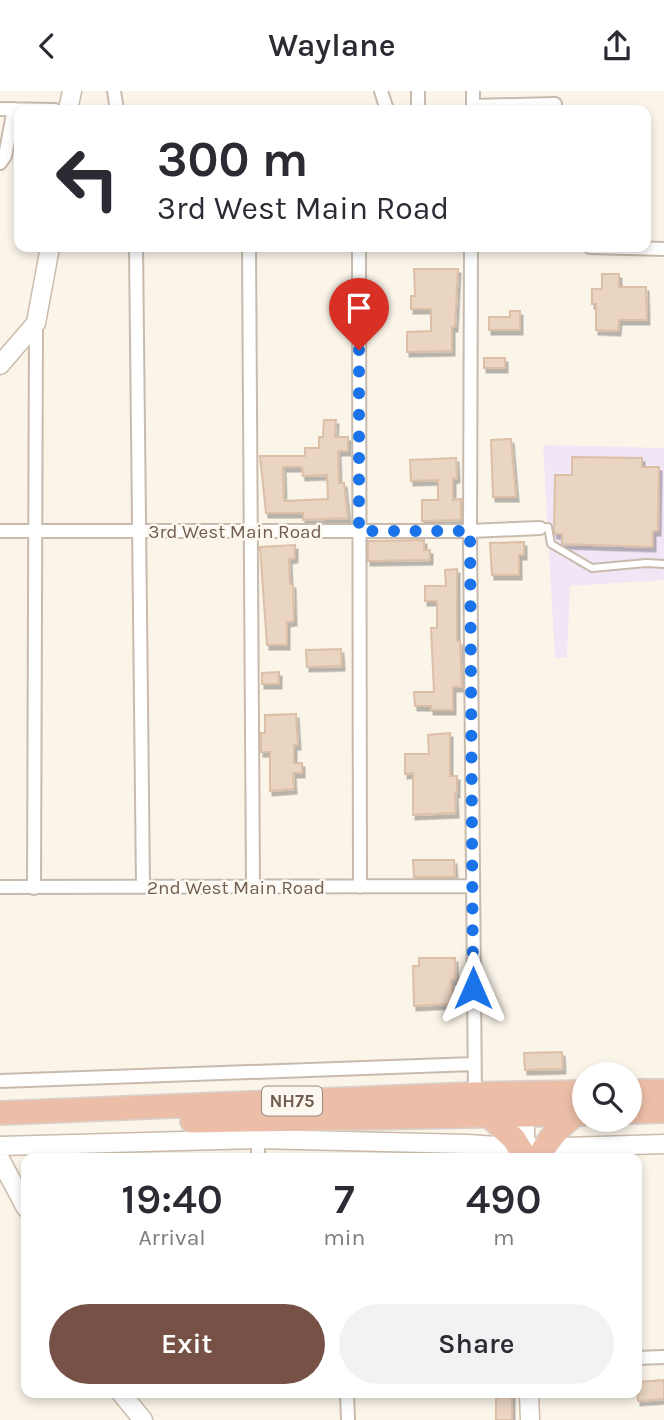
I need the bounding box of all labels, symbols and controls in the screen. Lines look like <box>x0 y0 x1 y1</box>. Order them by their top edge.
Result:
icon: back <box>28 27 66 65</box>
text: Waylane <box>268 27 396 64</box>
icon: share <box>598 27 636 65</box>
text: 300 m <box>157 131 308 188</box>
icon: left <box>42 133 133 224</box>
text: 3rd West Main Road <box>157 190 449 227</box>
pin <box>329 278 389 350</box>
icon: arrive <box>340 289 378 327</box>
street label: 3rd West Main Road <box>148 521 322 543</box>
street label: 2nd West Main Road <box>147 877 325 899</box>
position arrow <box>436 951 510 1025</box>
map controls <box>572 1062 642 1132</box>
button: search <box>572 1062 642 1132</box>
road number: NH75 <box>262 1086 322 1115</box>
text: 19:40 <box>121 1174 223 1224</box>
text: 7 <box>334 1174 355 1224</box>
text: 490 <box>466 1174 542 1224</box>
text: Arrival <box>138 1224 206 1251</box>
text: min <box>323 1224 365 1251</box>
text: m <box>493 1224 514 1251</box>
button: Exit <box>49 1304 325 1384</box>
button: Share <box>339 1304 614 1384</box>

